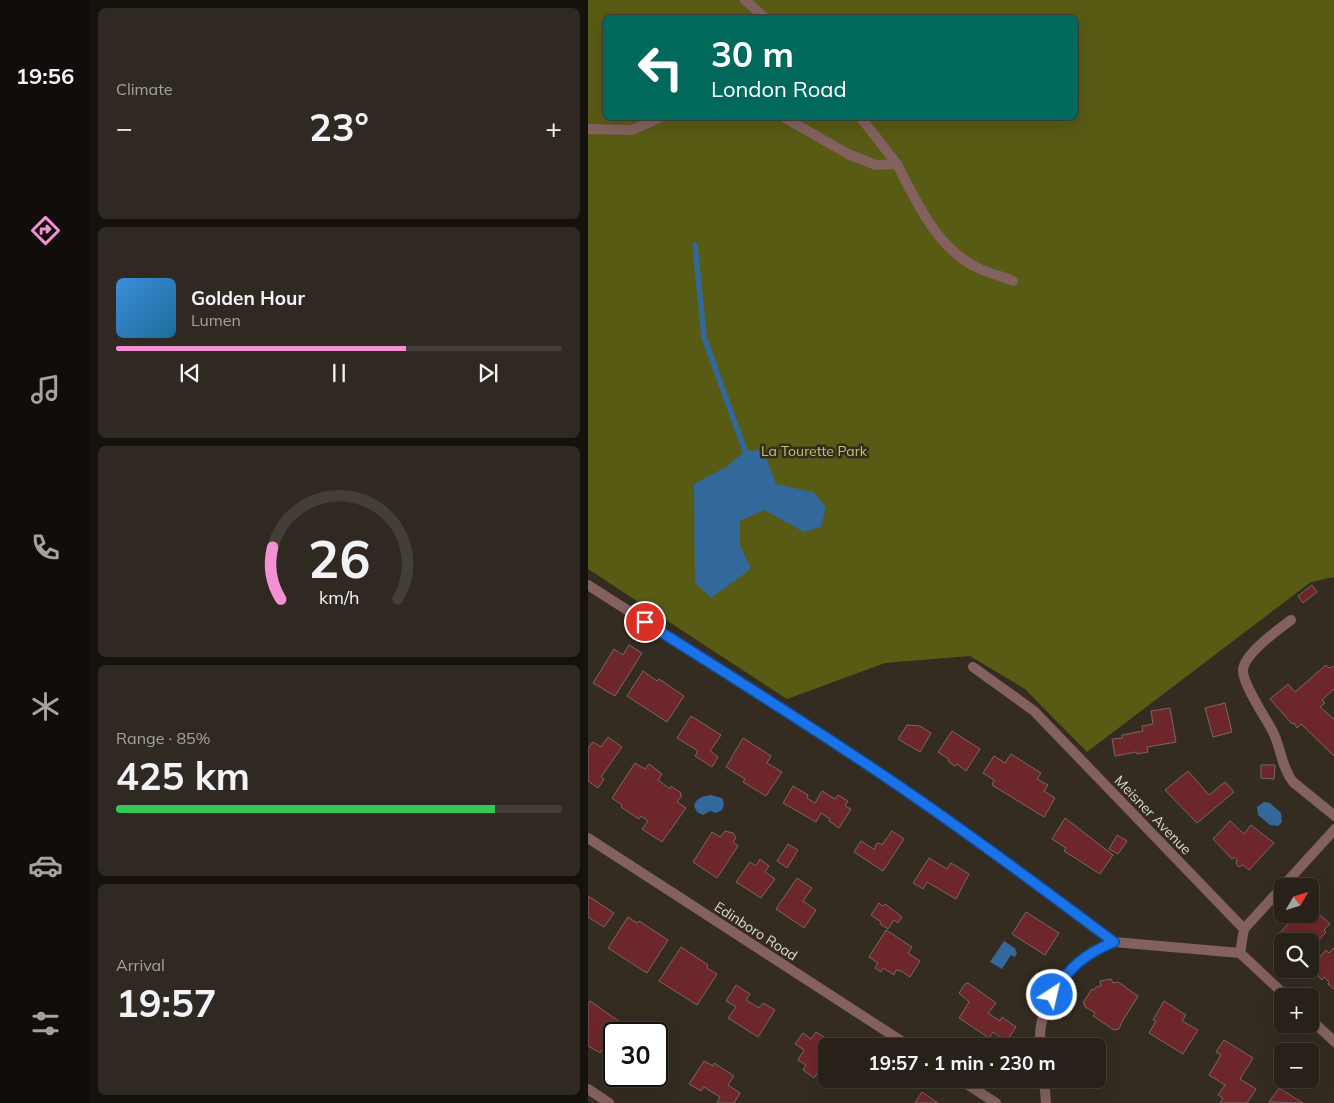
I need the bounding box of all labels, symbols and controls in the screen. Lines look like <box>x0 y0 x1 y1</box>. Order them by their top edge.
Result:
text: 30 m <box>711 32 794 76</box>
icon: left <box>628 35 693 100</box>
text: 19:56 <box>16 62 74 90</box>
text: London Road <box>711 75 847 103</box>
text: Climate <box>116 79 172 99</box>
text: 23° <box>309 103 369 151</box>
text: − <box>116 110 133 145</box>
text: + <box>545 110 562 145</box>
icon: directions <box>28 213 63 248</box>
text: Golden Hour <box>191 286 305 310</box>
text: Lumen <box>191 310 241 330</box>
icon: previous <box>176 359 204 387</box>
icon: pause <box>325 359 353 387</box>
icon: next <box>474 359 502 387</box>
icon: music <box>28 372 63 407</box>
park label: La Tourette Park <box>761 442 868 460</box>
text: 26 <box>308 526 370 591</box>
icon: phone <box>28 530 63 565</box>
text: km/h <box>319 586 359 608</box>
pin <box>624 601 666 643</box>
icon: arrive <box>631 608 659 636</box>
icon: climate <box>28 689 63 724</box>
text: Range · 85% <box>116 728 211 748</box>
text: 425 km <box>116 752 250 800</box>
street label: Meisner Avenue <box>1111 772 1195 858</box>
icon: car <box>28 848 63 883</box>
north arrow <box>1274 878 1319 922</box>
map controls <box>1274 878 1319 1088</box>
street label: Edinboro Road <box>711 897 801 965</box>
button: search <box>1274 933 1319 978</box>
text: Arrival <box>116 955 165 975</box>
position arrow <box>1025 968 1077 1020</box>
text: 19:57 <box>116 979 217 1027</box>
button: + <box>1274 988 1319 1033</box>
icon: filters <box>28 1006 63 1041</box>
speed limit sign: 30 <box>603 1022 668 1087</box>
button: − <box>1274 1043 1319 1088</box>
text: 19:57 · 1 min · 230 m <box>868 1051 1056 1075</box>

